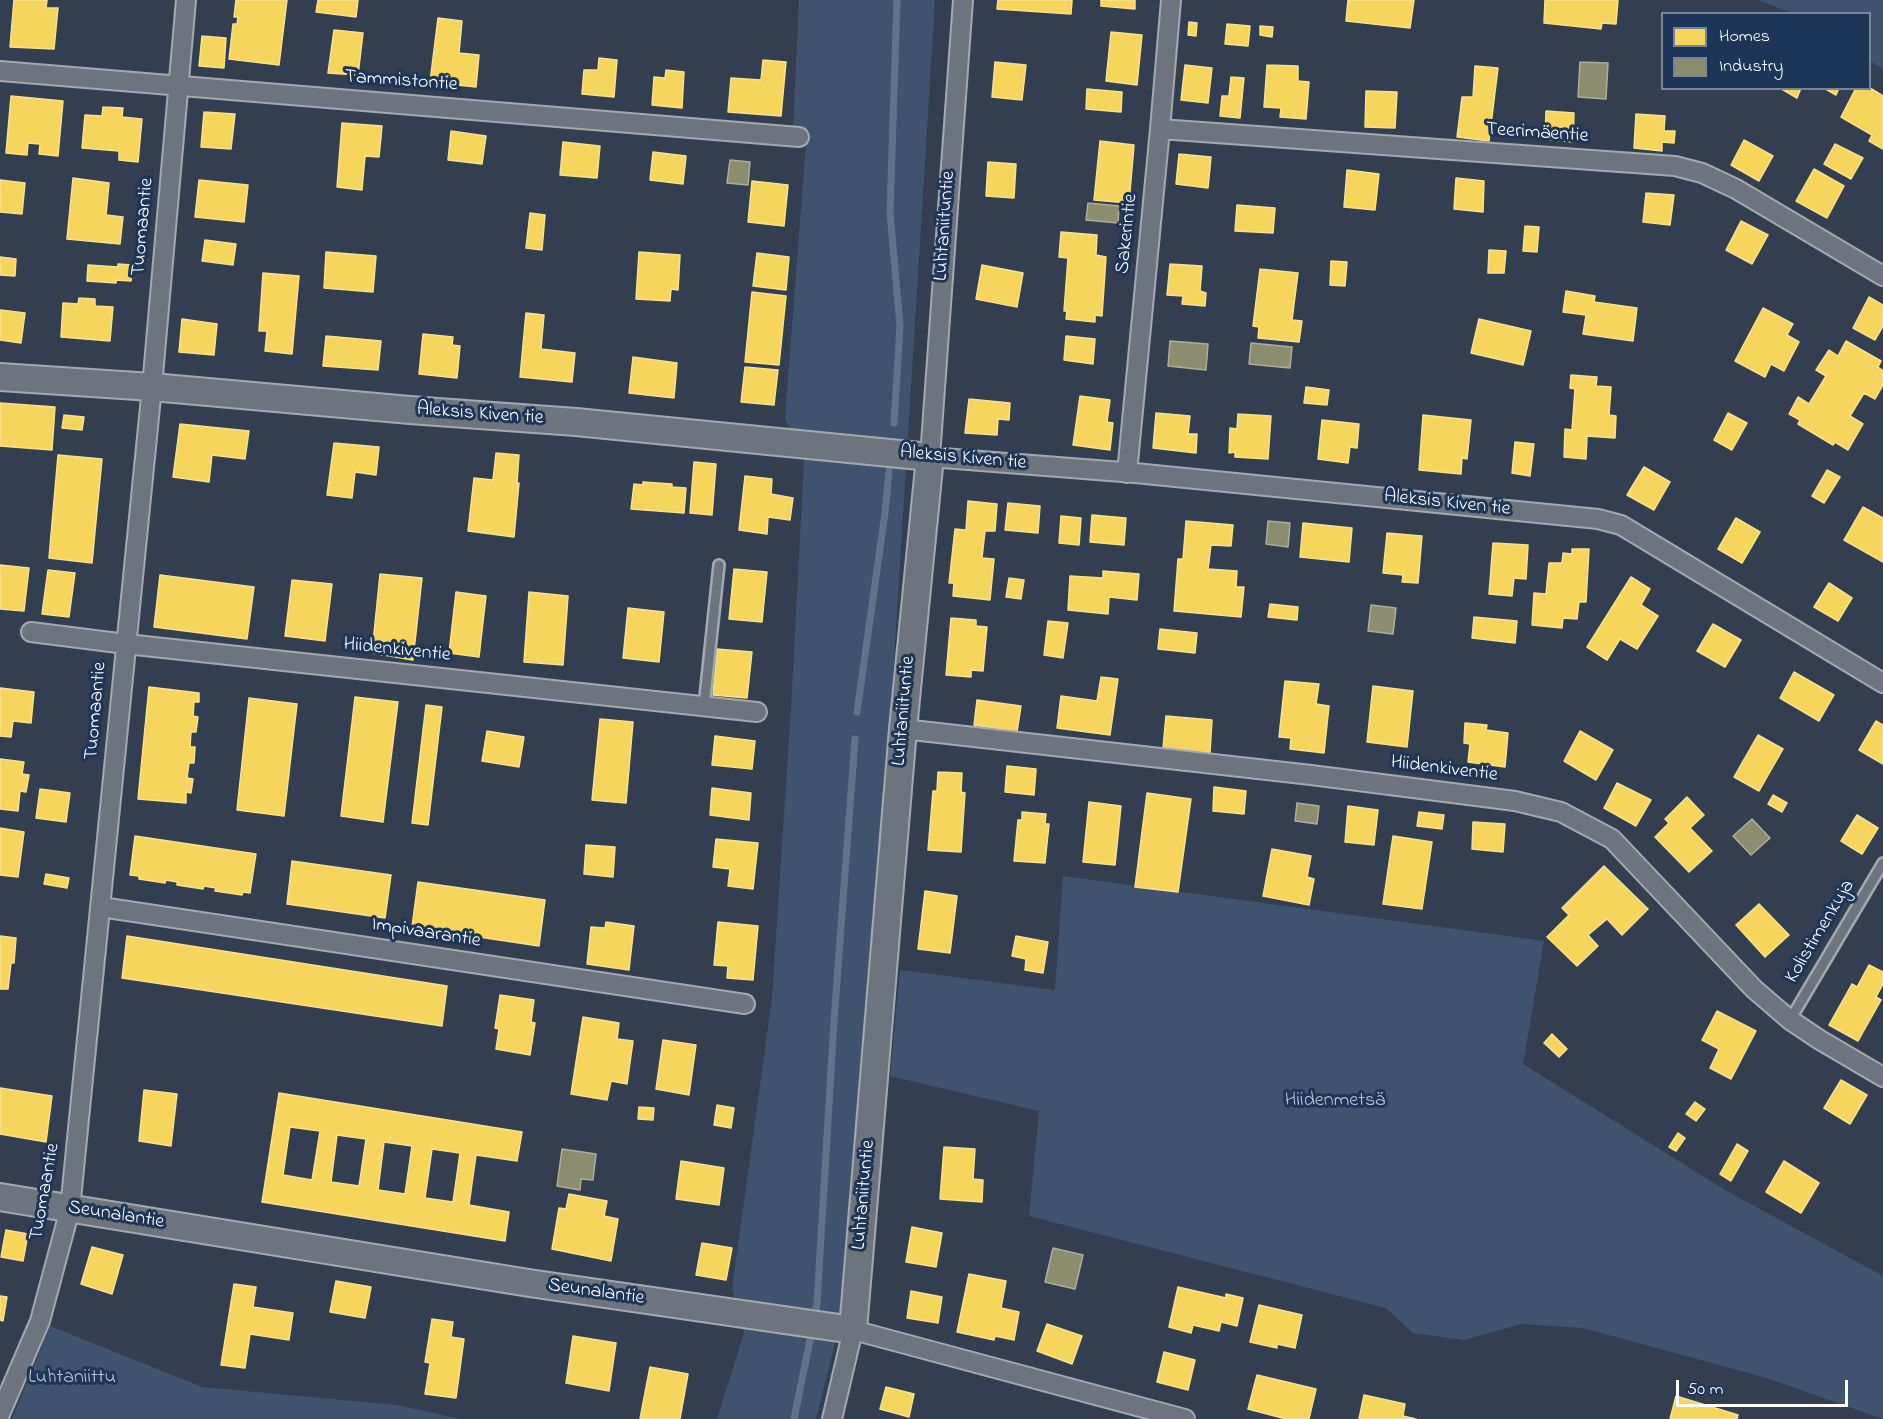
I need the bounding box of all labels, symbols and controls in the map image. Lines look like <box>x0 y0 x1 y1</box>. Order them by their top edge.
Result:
legend <box>1661 12 1871 90</box>
text: Homes <box>1719 24 1770 50</box>
text: Industry <box>1719 54 1783 80</box>
street label: Tammistontie <box>344 66 458 98</box>
street label: Teerimäentie <box>1485 118 1589 150</box>
street label: Luhtaniituntie <box>930 170 962 282</box>
street label: Tuomaantie <box>128 177 160 277</box>
street label: Sakerintie <box>1112 193 1144 275</box>
street label: Aleksis Kiven tie <box>416 399 544 431</box>
street label: Aleksis Kiven tie <box>899 442 1027 476</box>
street label: Aleksis Kiven tie <box>1383 485 1511 523</box>
street label: Hiidenkiventie <box>342 633 452 669</box>
street label: Luhtaniituntie <box>888 655 922 767</box>
street label: Tuomaantie <box>81 661 113 761</box>
street label: Hiidenkiventie <box>1389 752 1499 788</box>
street label: Kolistimenkuja <box>1781 876 1861 988</box>
street label: Impivaarantie <box>370 914 482 954</box>
park label: Hiidenmetsä <box>1285 1090 1385 1114</box>
street label: Luhtaniituntie <box>848 1139 882 1251</box>
street label: Tuomaantie <box>26 1142 66 1242</box>
street label: Seunalantie <box>66 1197 166 1235</box>
street label: Seunalantie <box>546 1274 646 1312</box>
park label: Luhtaniittu <box>28 1367 116 1391</box>
scale bar <box>1679 1368 1852 1406</box>
text: 50 m <box>1687 1377 1724 1403</box>

